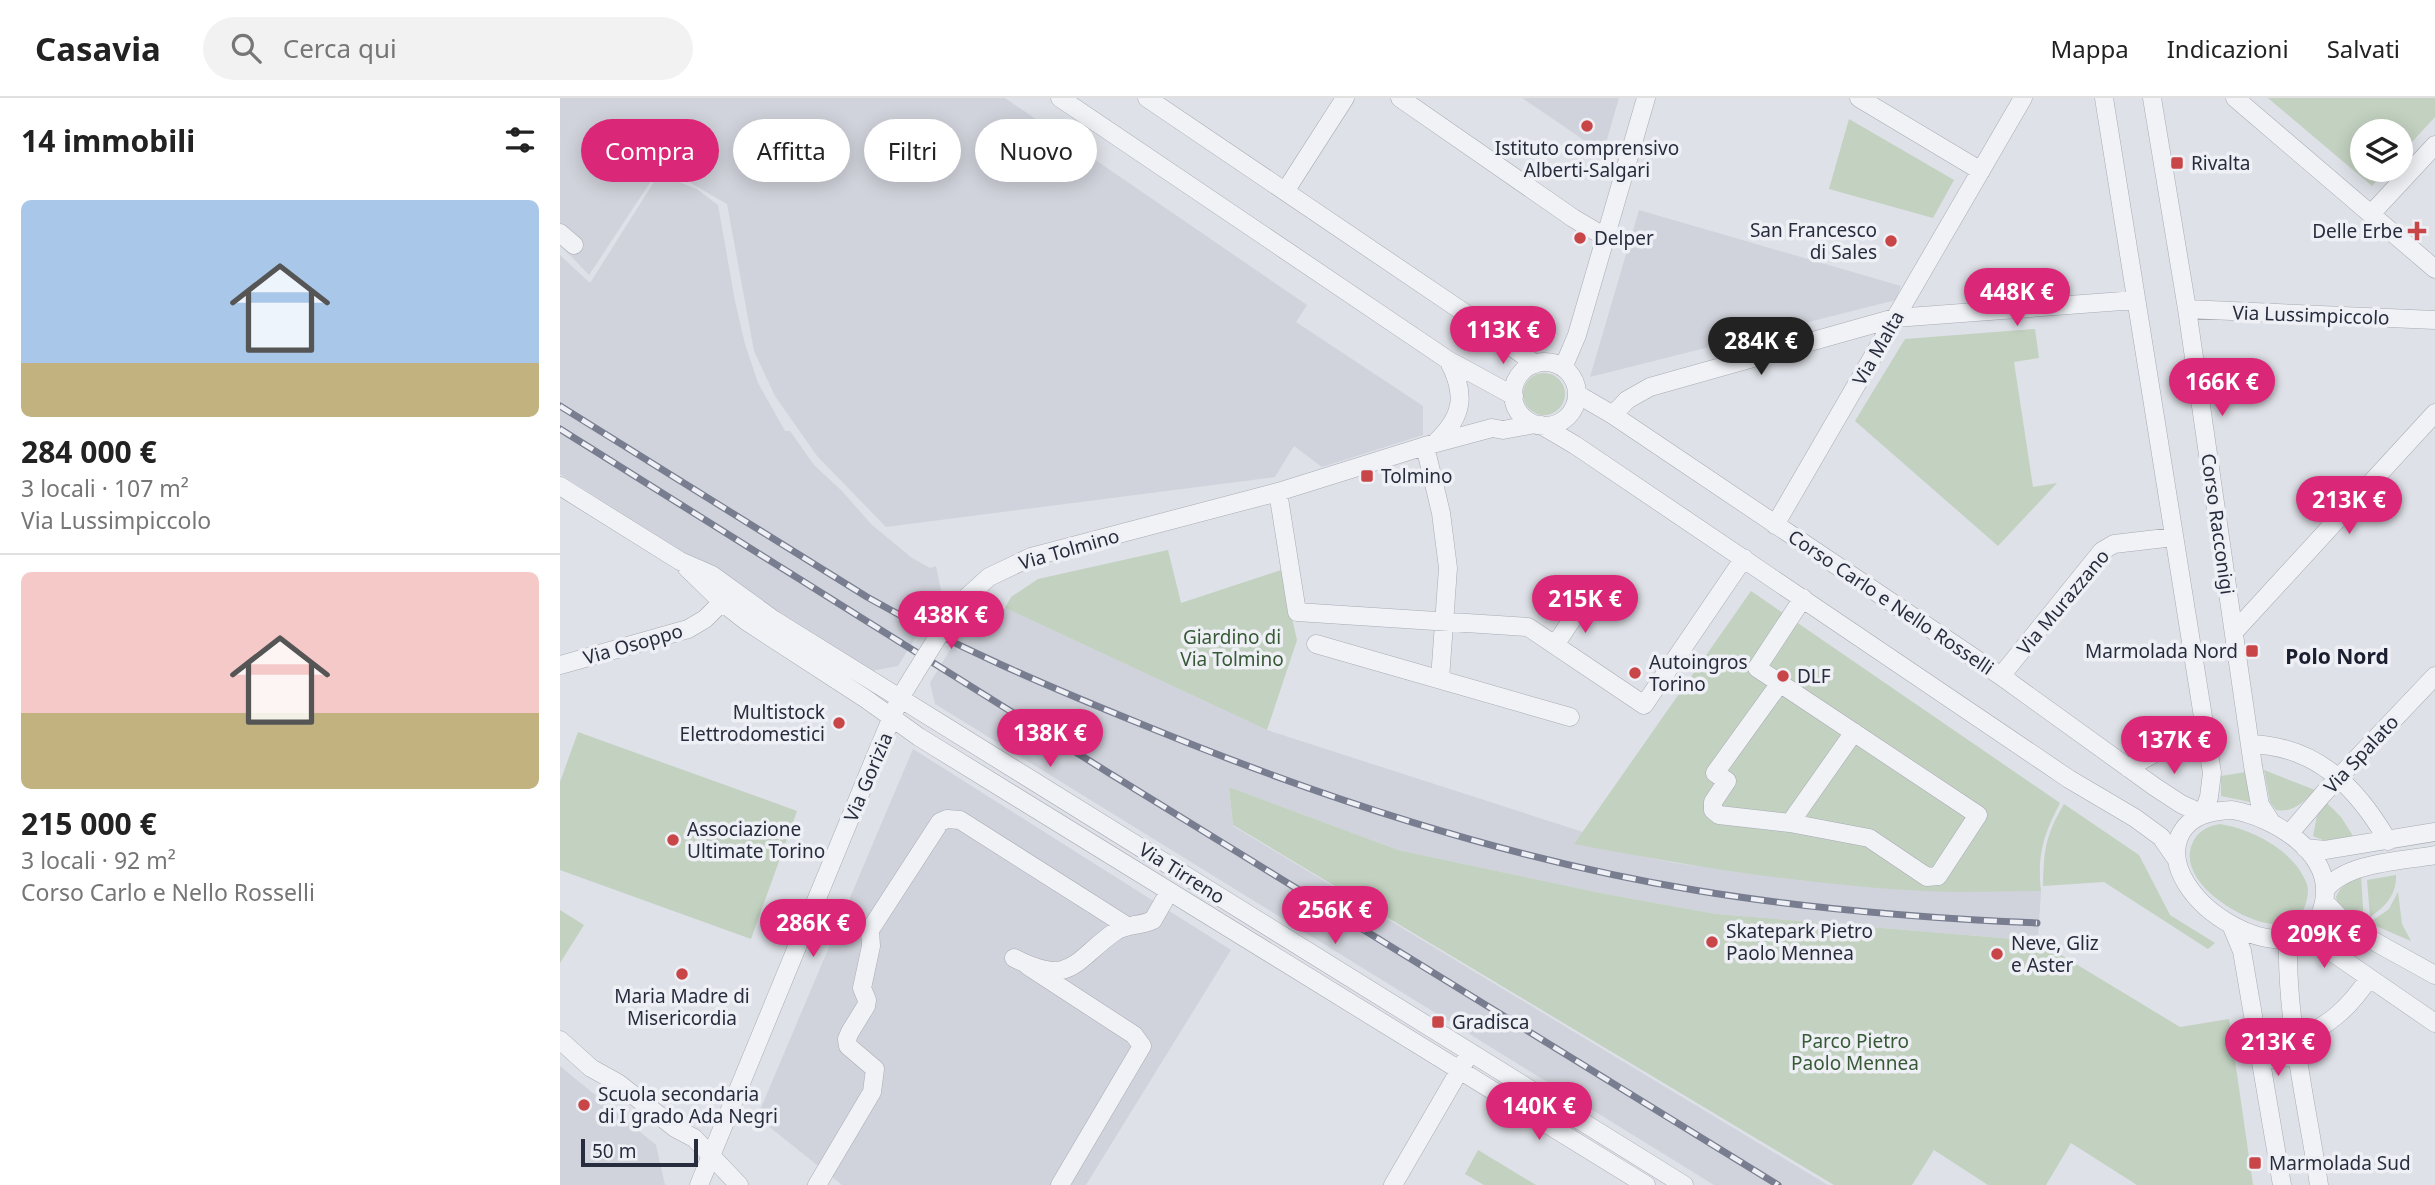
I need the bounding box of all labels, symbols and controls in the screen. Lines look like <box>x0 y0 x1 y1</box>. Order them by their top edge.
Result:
search box <box>203 17 693 80</box>
text: Casavia <box>35 26 161 71</box>
icon: search <box>227 29 265 67</box>
text: Cerca qui <box>283 30 397 66</box>
text: Mappa <box>2051 32 2129 65</box>
text: Indicazioni <box>2167 32 2289 65</box>
text: Salvati <box>2327 32 2400 65</box>
marker: Istituto comprensivo Alberti-Salgari <box>1579 118 1595 134</box>
chip: Compra <box>581 119 719 182</box>
chip: Affitta <box>733 119 850 182</box>
chip: Filtri <box>864 119 961 182</box>
chip: Nuovo <box>975 119 1097 182</box>
map controls <box>2350 119 2413 182</box>
button: layers <box>2350 119 2413 182</box>
text: 14 immobili <box>21 120 195 161</box>
icon: filters <box>501 121 539 159</box>
place label: Istituto comprensivo Alberti-Salgari <box>1495 135 1679 183</box>
place label: Rivalta <box>2191 150 2250 176</box>
marker: Rivalta <box>2169 155 2185 171</box>
place label: San Francesco di Sales <box>1750 217 1877 265</box>
place label: Delle Erbe <box>2312 218 2403 244</box>
marker: Delle Erbe <box>2409 223 2425 239</box>
place label: Delper <box>1594 225 1654 251</box>
marker: Delper <box>1572 230 1588 246</box>
marker: San Francesco di Sales <box>1883 233 1899 249</box>
icon: home <box>217 245 343 371</box>
pin: 448K € <box>1960 268 2074 328</box>
text: 448K € <box>1980 275 2054 307</box>
street label: Via Lussimpiccolo <box>2232 299 2390 331</box>
pin: 113K € <box>1446 306 1560 366</box>
street label: Via Malta <box>1846 306 1910 390</box>
text: 113K € <box>1466 313 1540 345</box>
pin: 284K € <box>1704 317 1818 377</box>
text: 284K € <box>1724 324 1798 356</box>
pin: 166K € <box>2165 358 2279 418</box>
text: 166K € <box>2185 365 2259 397</box>
text: 284 000 € <box>21 431 157 472</box>
street label: Corso Racconigi <box>2195 452 2241 596</box>
place label: Tolmino <box>1381 463 1453 489</box>
marker: Tolmino <box>1359 468 1375 484</box>
text: 3 locali · 107 m² <box>21 472 189 504</box>
pin: 213K € <box>2292 476 2406 536</box>
text: 213K € <box>2312 483 2386 515</box>
text: Via Lussimpiccolo <box>21 504 211 536</box>
street label: Via Tolmino <box>1016 522 1122 576</box>
street label: Corso Carlo e Nello Rosselli <box>1783 523 1999 681</box>
street label: Via Murazzano <box>2011 544 2115 660</box>
pin: 215K € <box>1528 575 1642 635</box>
text: 215K € <box>1548 582 1622 614</box>
pin: 438K € <box>894 592 1008 651</box>
text: 438K € <box>914 598 988 630</box>
icon: home <box>217 617 343 743</box>
street label: Via Osoppo <box>580 617 686 671</box>
park label: Giardino di Via Tolmino <box>1180 624 1284 672</box>
place label: Marmolada Nord <box>2085 638 2238 664</box>
district label: Polo Nord <box>2285 642 2389 670</box>
marker: Marmolada Nord <box>2244 643 2260 659</box>
place label: Autoingros Torino <box>1649 649 1748 697</box>
place label: DLF <box>1797 663 1831 689</box>
marker: Autoingros Torino <box>1627 665 1643 681</box>
marker: DLF <box>1775 668 1791 684</box>
place label: Multistock Elettrodomestici <box>680 699 825 747</box>
street label: Via Spalato <box>2318 709 2404 799</box>
pin: 138K € <box>993 710 1107 769</box>
marker: Multistock Elettrodomestici <box>831 715 847 731</box>
text: 138K € <box>1013 716 1087 748</box>
pin: 137K € <box>2117 716 2231 776</box>
text: 137K € <box>2137 723 2211 755</box>
street label: Via Gorizia <box>838 728 898 826</box>
text: 215 000 € <box>21 803 157 844</box>
place label: Associazione Ultimate Torino <box>687 816 825 864</box>
marker: Associazione Ultimate Torino <box>665 832 681 848</box>
street label: Via Tirreno <box>1134 836 1230 910</box>
text: 3 locali · 92 m² <box>21 844 176 876</box>
text: Corso Carlo e Nello Rosselli <box>21 876 315 908</box>
pin: 256K € <box>1278 886 1392 946</box>
text: 256K € <box>1298 893 1372 925</box>
pin: 286K € <box>756 900 870 959</box>
text: 286K € <box>776 906 850 938</box>
pin: 209K € <box>2267 910 2381 970</box>
text: 209K € <box>2287 917 2361 949</box>
place label: Skatepark Pietro Paolo Mennea <box>1726 918 1873 966</box>
place label: Neve, Gliz e Aster <box>2011 930 2099 978</box>
marker: Skatepark Pietro Paolo Mennea <box>1704 934 1720 950</box>
marker: Neve, Gliz e Aster <box>1989 946 2005 962</box>
marker: Maria Madre di Misericordia <box>674 966 690 982</box>
place label: Maria Madre di Misericordia <box>614 983 750 1031</box>
place label: Gradisca <box>1452 1009 1529 1035</box>
marker: Gradisca <box>1430 1014 1446 1030</box>
pin: 213K € <box>2221 1018 2335 1078</box>
text: 213K € <box>2241 1025 2315 1057</box>
park label: Parco Pietro Paolo Mennea <box>1791 1028 1919 1076</box>
place label: Scuola secondaria di I grado Ada Negri <box>598 1081 778 1129</box>
pin: 140K € <box>1482 1082 1596 1142</box>
text: 140K € <box>1502 1089 1576 1121</box>
marker: Scuola secondaria di I grado Ada Negri <box>576 1097 592 1113</box>
scale bar <box>581 1136 698 1168</box>
text: 50 m <box>592 1138 636 1164</box>
place label: Marmolada Sud <box>2269 1150 2411 1176</box>
marker: Marmolada Sud <box>2247 1155 2263 1171</box>

